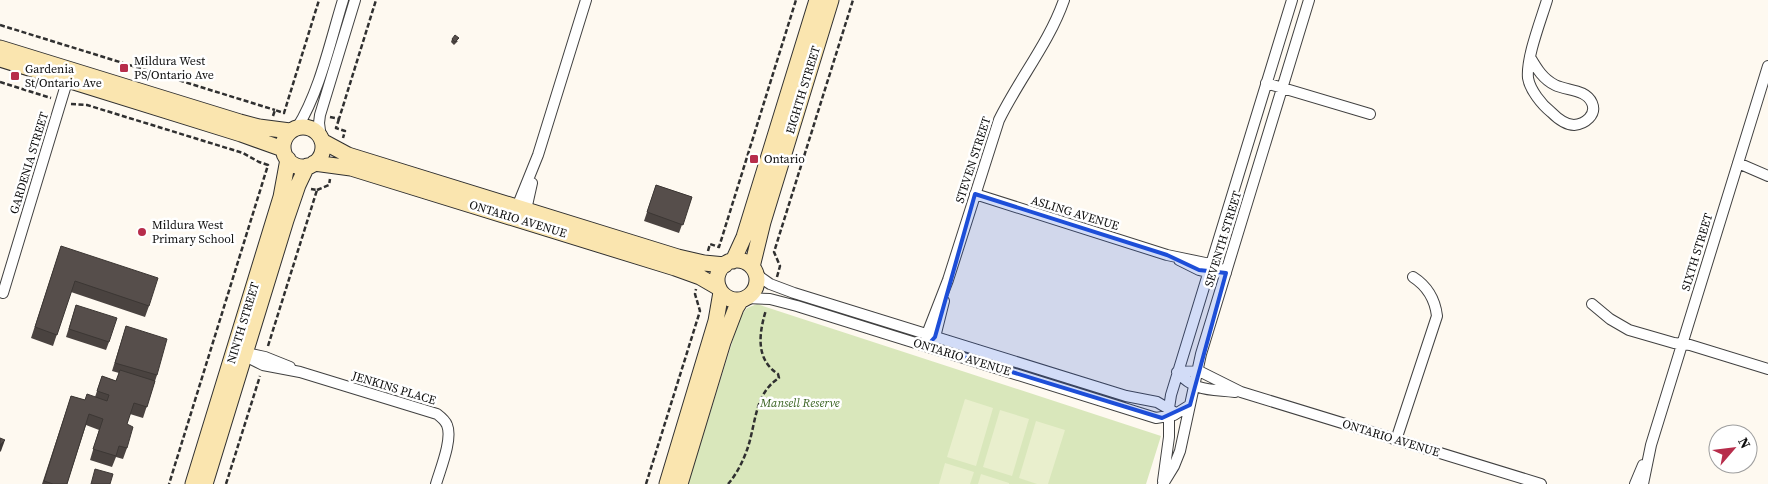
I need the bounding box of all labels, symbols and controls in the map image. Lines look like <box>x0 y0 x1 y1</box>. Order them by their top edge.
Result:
street label: EIGHTH STREET <box>782 43 824 136</box>
place label: Mildura West PS/Ontario Ave <box>134 53 214 83</box>
place label: Gardenia St/Ontario Ave <box>25 61 102 91</box>
marker: Mildura West PS/Ontario Ave <box>118 62 130 74</box>
marker: Gardenia St/Ontario Ave <box>9 70 21 82</box>
street label: GARDENIA STREET <box>6 109 52 216</box>
street label: STEVEN STREET <box>951 114 995 205</box>
place label: Ontario <box>764 151 805 167</box>
marker: Ontario <box>748 153 760 165</box>
street label: SEVENTH STREET <box>1201 188 1245 289</box>
street label: ASLING AVENUE <box>1029 192 1121 234</box>
street label: ONTARIO AVENUE <box>467 197 569 241</box>
street label: SIXTH STREET <box>1678 210 1717 293</box>
place label: Mildura West Primary School <box>152 217 235 247</box>
marker: Mildura West Primary School <box>136 226 148 238</box>
street label: NINTH STREET <box>223 280 263 366</box>
street label: ONTARIO AVENUE <box>911 335 1013 379</box>
street label: JENKINS PLACE <box>349 367 438 408</box>
park label: Mansell Reserve <box>759 395 840 411</box>
street label: ONTARIO AVENUE <box>1340 416 1442 460</box>
north arrow <box>1708 424 1758 474</box>
text: N <box>1733 434 1756 452</box>

